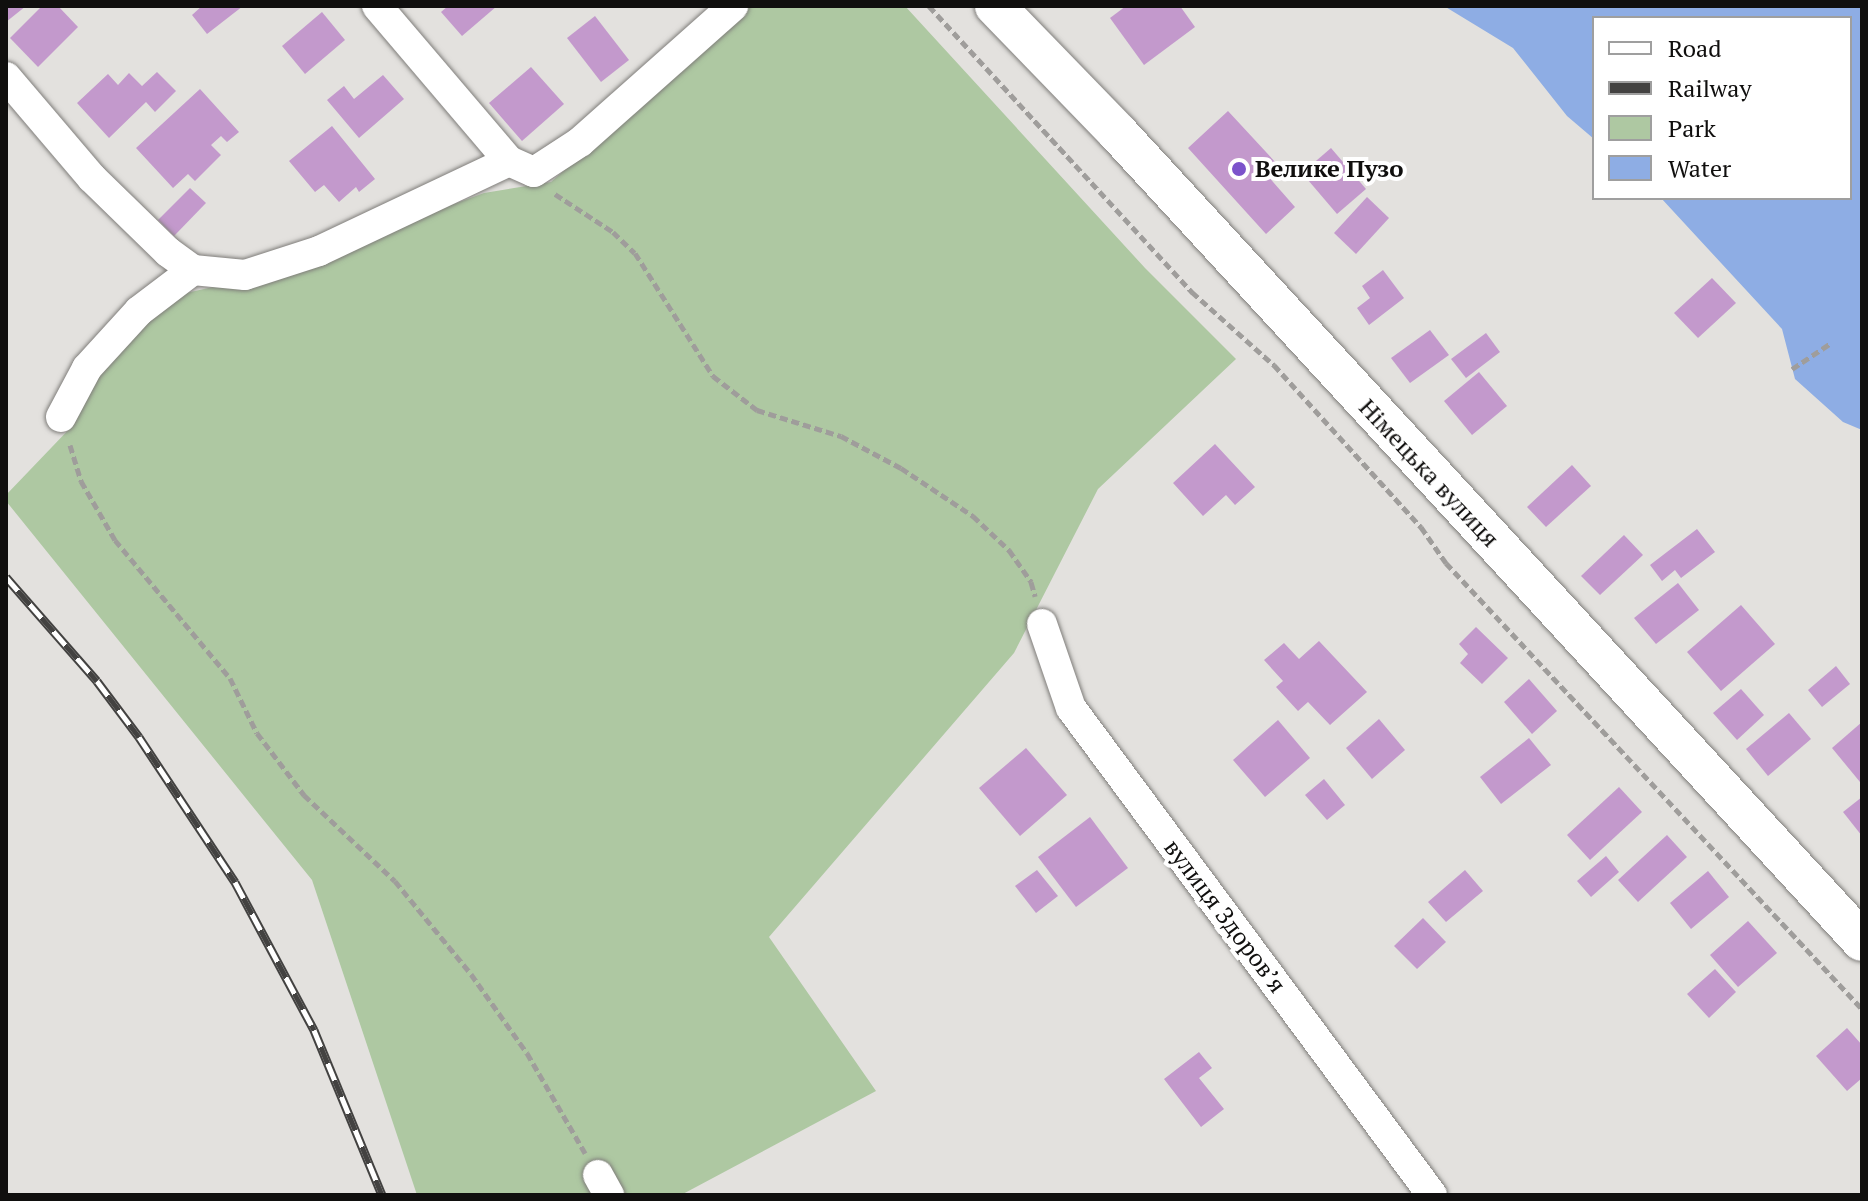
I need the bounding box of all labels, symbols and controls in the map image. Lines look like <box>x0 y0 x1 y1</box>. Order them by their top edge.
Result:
legend <box>1592 16 1852 200</box>
text: Road <box>1668 32 1722 64</box>
text: Railway <box>1668 72 1752 104</box>
text: Park <box>1668 112 1716 144</box>
text: Water <box>1668 152 1731 184</box>
place label: Велике Пузо <box>1255 155 1404 183</box>
marker: Велике Пузо <box>1230 160 1248 178</box>
street label: Німецька вулиця <box>1353 393 1505 553</box>
street label: вулиця Здоровʼя <box>1158 834 1292 998</box>

